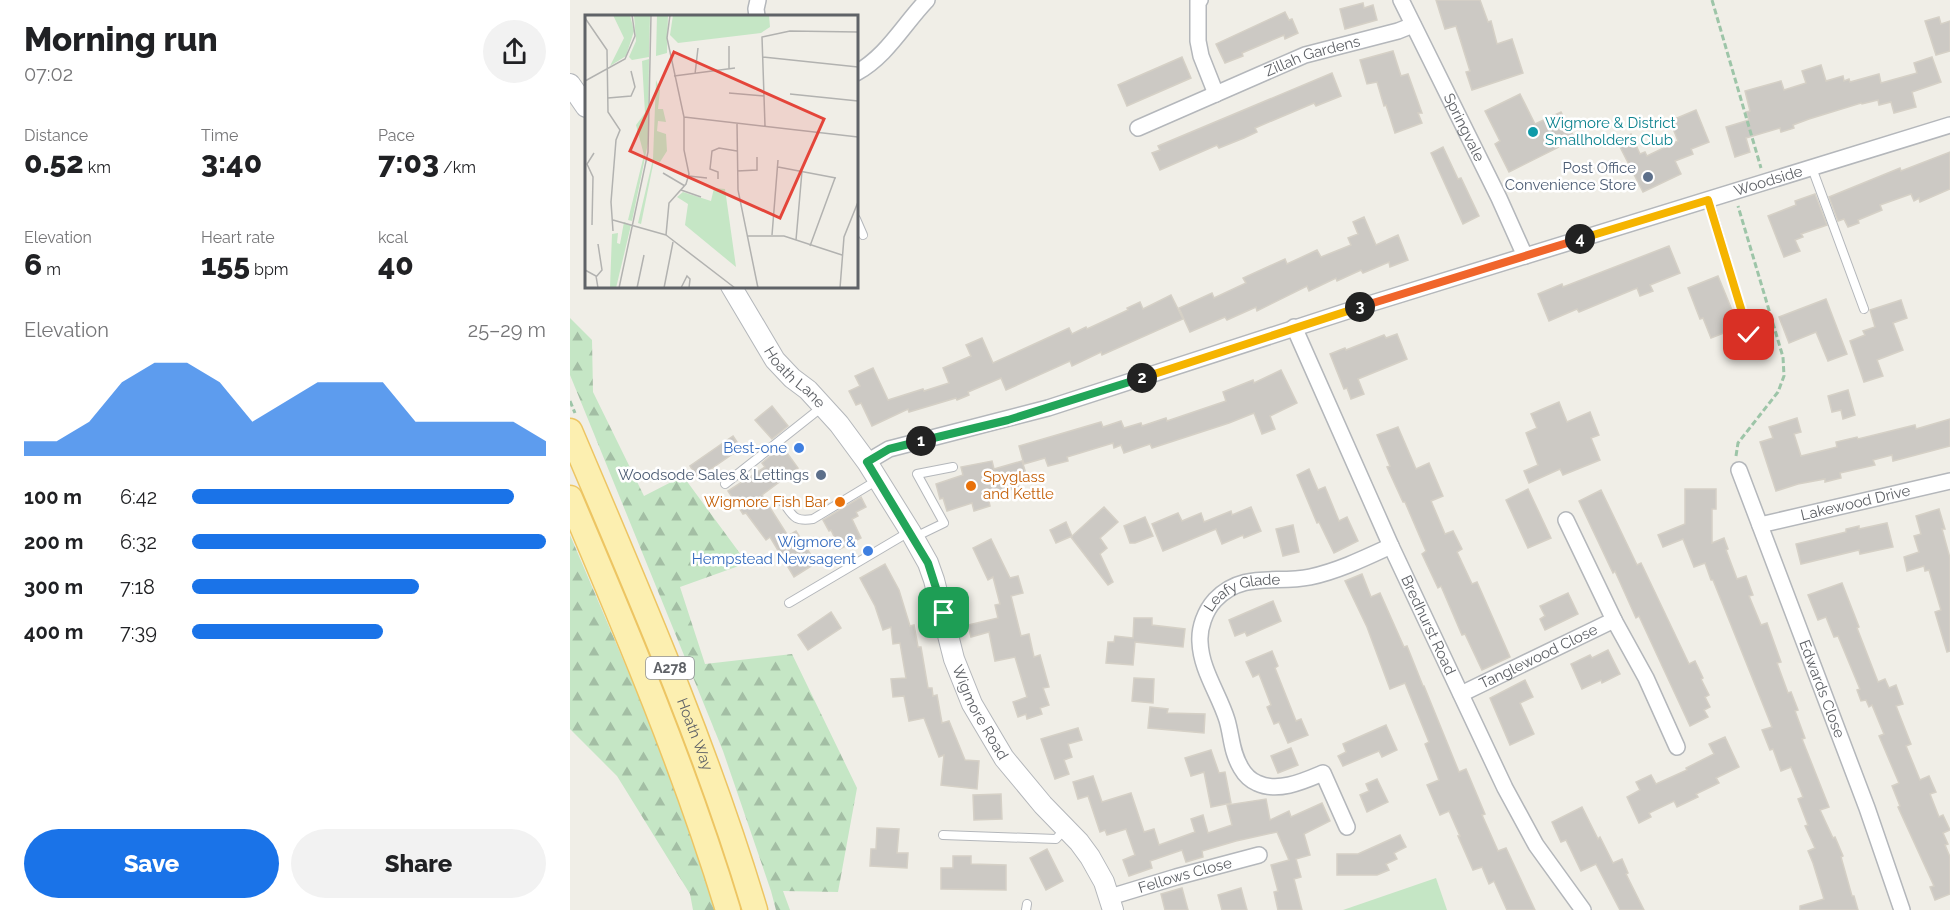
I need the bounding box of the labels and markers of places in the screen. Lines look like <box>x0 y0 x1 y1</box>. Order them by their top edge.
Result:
place label: Wigmore & District Smallholders Club <box>1545 114 1675 149</box>
marker: Wigmore & District Smallholders Club <box>1526 125 1540 139</box>
place label: Post Office Convenience Store <box>1505 159 1636 194</box>
marker: Post Office Convenience Store <box>1641 170 1655 184</box>
pin: 4 <box>1565 224 1595 254</box>
pin: 3 <box>1345 292 1375 322</box>
pin <box>1723 309 1774 360</box>
pin: 2 <box>1127 363 1157 393</box>
pin: 1 <box>906 426 936 456</box>
place label: Best-one <box>723 439 787 457</box>
marker: Best-one <box>792 441 806 455</box>
place label: Woodsode Sales & Lettings <box>618 466 809 484</box>
marker: Woodsode Sales & Lettings <box>814 468 828 482</box>
place label: Spyglass and Kettle <box>983 468 1054 503</box>
marker: Spyglass and Kettle <box>964 479 978 493</box>
place label: Wigmore Fish Bar <box>704 493 829 511</box>
marker: Wigmore Fish Bar <box>833 495 847 509</box>
place label: Wigmore & Hempstead Newsagent <box>692 533 856 568</box>
marker: Wigmore & Hempstead Newsagent <box>861 544 875 558</box>
pin <box>918 587 969 638</box>

